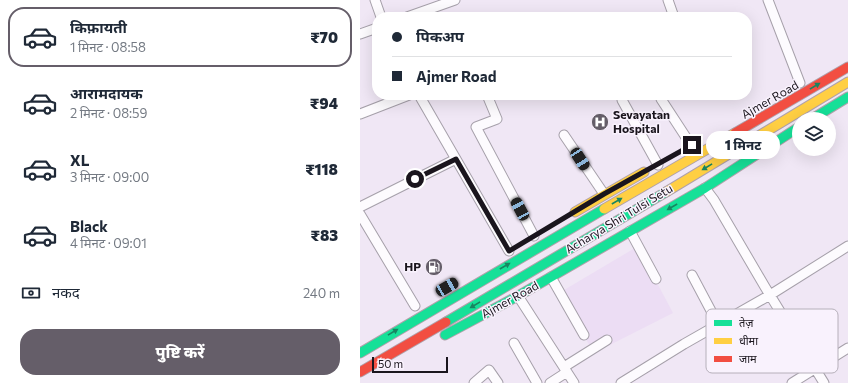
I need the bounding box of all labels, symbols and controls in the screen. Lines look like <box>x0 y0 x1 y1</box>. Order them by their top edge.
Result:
text: किफ़ायती <box>70 18 127 36</box>
icon: car <box>22 19 58 55</box>
text: पिकअप <box>416 27 464 45</box>
text: ₹70 <box>310 28 338 46</box>
text: 1 मिनट · 08:58 <box>70 39 146 55</box>
text: Ajmer Road <box>416 67 496 85</box>
street label: Ajmer Road <box>739 77 800 121</box>
one-way arrow <box>809 83 821 90</box>
text: आरामदायक <box>70 84 143 102</box>
icon: car <box>22 85 58 121</box>
text: ₹94 <box>310 94 338 112</box>
text: 2 मिनट · 08:59 <box>70 105 147 121</box>
place label: Sevayatan Hospital <box>613 107 670 135</box>
hospital icon: Sevayatan Hospital <box>590 112 610 132</box>
map controls <box>792 112 836 156</box>
button: layers <box>792 112 836 156</box>
callout: 1 मिनट <box>706 131 780 159</box>
route end <box>683 136 701 154</box>
text: 1 मिनट <box>725 137 761 153</box>
car <box>568 146 592 172</box>
icon: car <box>22 151 58 187</box>
text: XL <box>70 151 89 169</box>
text: ₹118 <box>305 160 338 178</box>
one-way arrow <box>701 164 713 171</box>
text: 3 मिनट · 09:00 <box>70 169 149 185</box>
route start <box>406 170 424 188</box>
street label: Acharya Shri Tulsi Setu <box>562 181 675 256</box>
car <box>509 196 531 222</box>
one-way arrow <box>612 197 623 204</box>
one-way arrow <box>666 204 677 211</box>
icon: car <box>22 217 58 253</box>
text: Black <box>70 217 108 235</box>
text: ₹83 <box>310 226 338 244</box>
text: 4 मिनट · 09:01 <box>70 235 147 251</box>
fuel station icon: HP <box>424 257 444 277</box>
place label: HP <box>404 259 421 273</box>
one-way arrow <box>499 262 511 269</box>
car <box>434 276 460 298</box>
street label: Ajmer Road <box>478 278 541 321</box>
icon: cash <box>20 282 42 304</box>
text: नकद <box>52 283 80 301</box>
text: 240 m <box>303 285 340 301</box>
one-way arrow <box>469 302 480 309</box>
legend <box>706 309 838 373</box>
text: तेज़ <box>739 316 754 329</box>
button: पुष्टि करें <box>20 329 340 375</box>
one-way arrow <box>387 329 399 336</box>
text: धीमा <box>739 334 758 347</box>
text: जाम <box>739 352 757 365</box>
scale bar <box>372 355 448 374</box>
text: 50 m <box>378 357 403 370</box>

